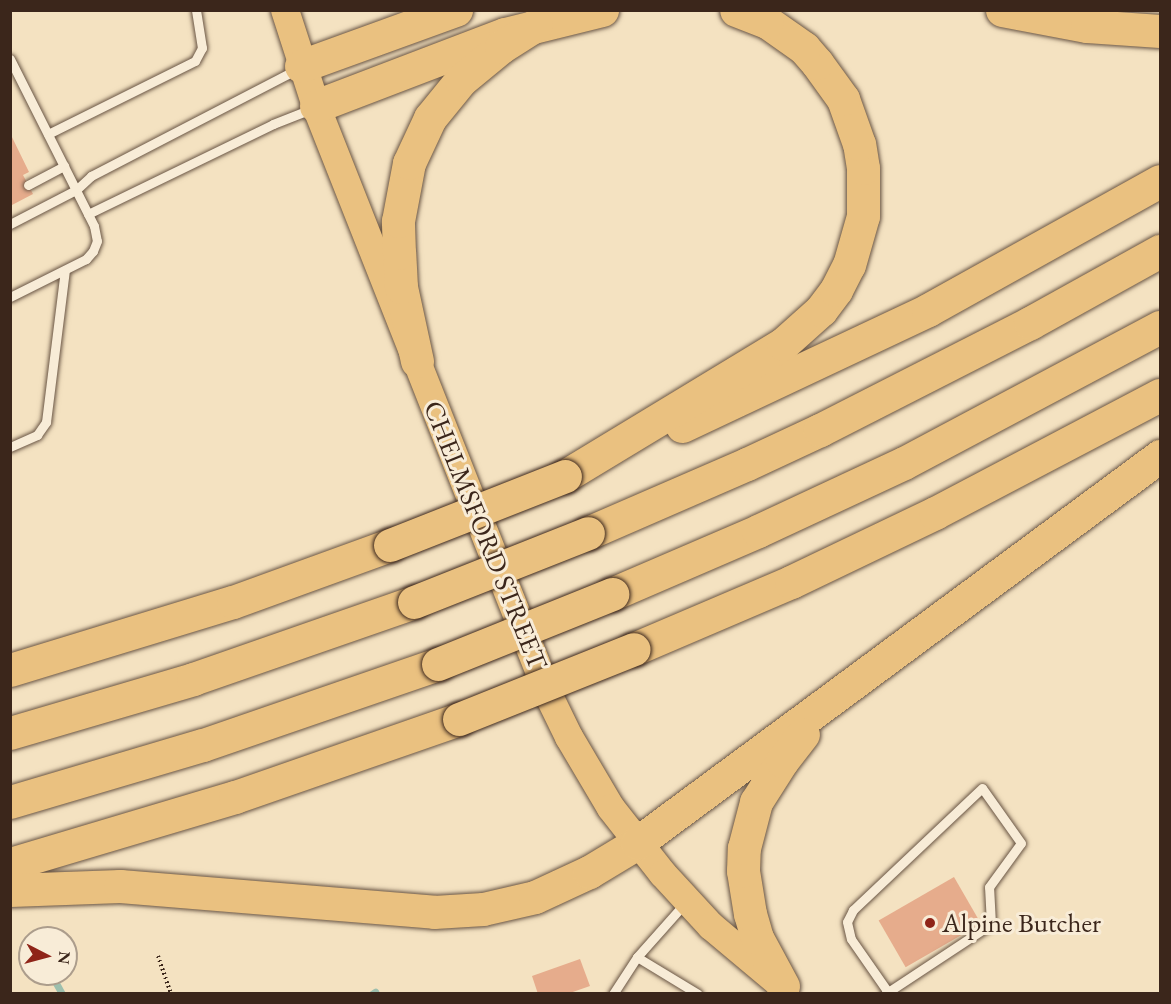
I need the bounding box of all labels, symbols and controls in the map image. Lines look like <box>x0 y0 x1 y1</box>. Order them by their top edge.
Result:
street label: CHELMSFORD STREET <box>417 396 555 674</box>
place label: Alpine Butcher <box>942 907 1101 939</box>
marker: Alpine Butcher <box>923 916 937 930</box>
north arrow <box>18 926 78 986</box>
text: N <box>53 950 76 965</box>

